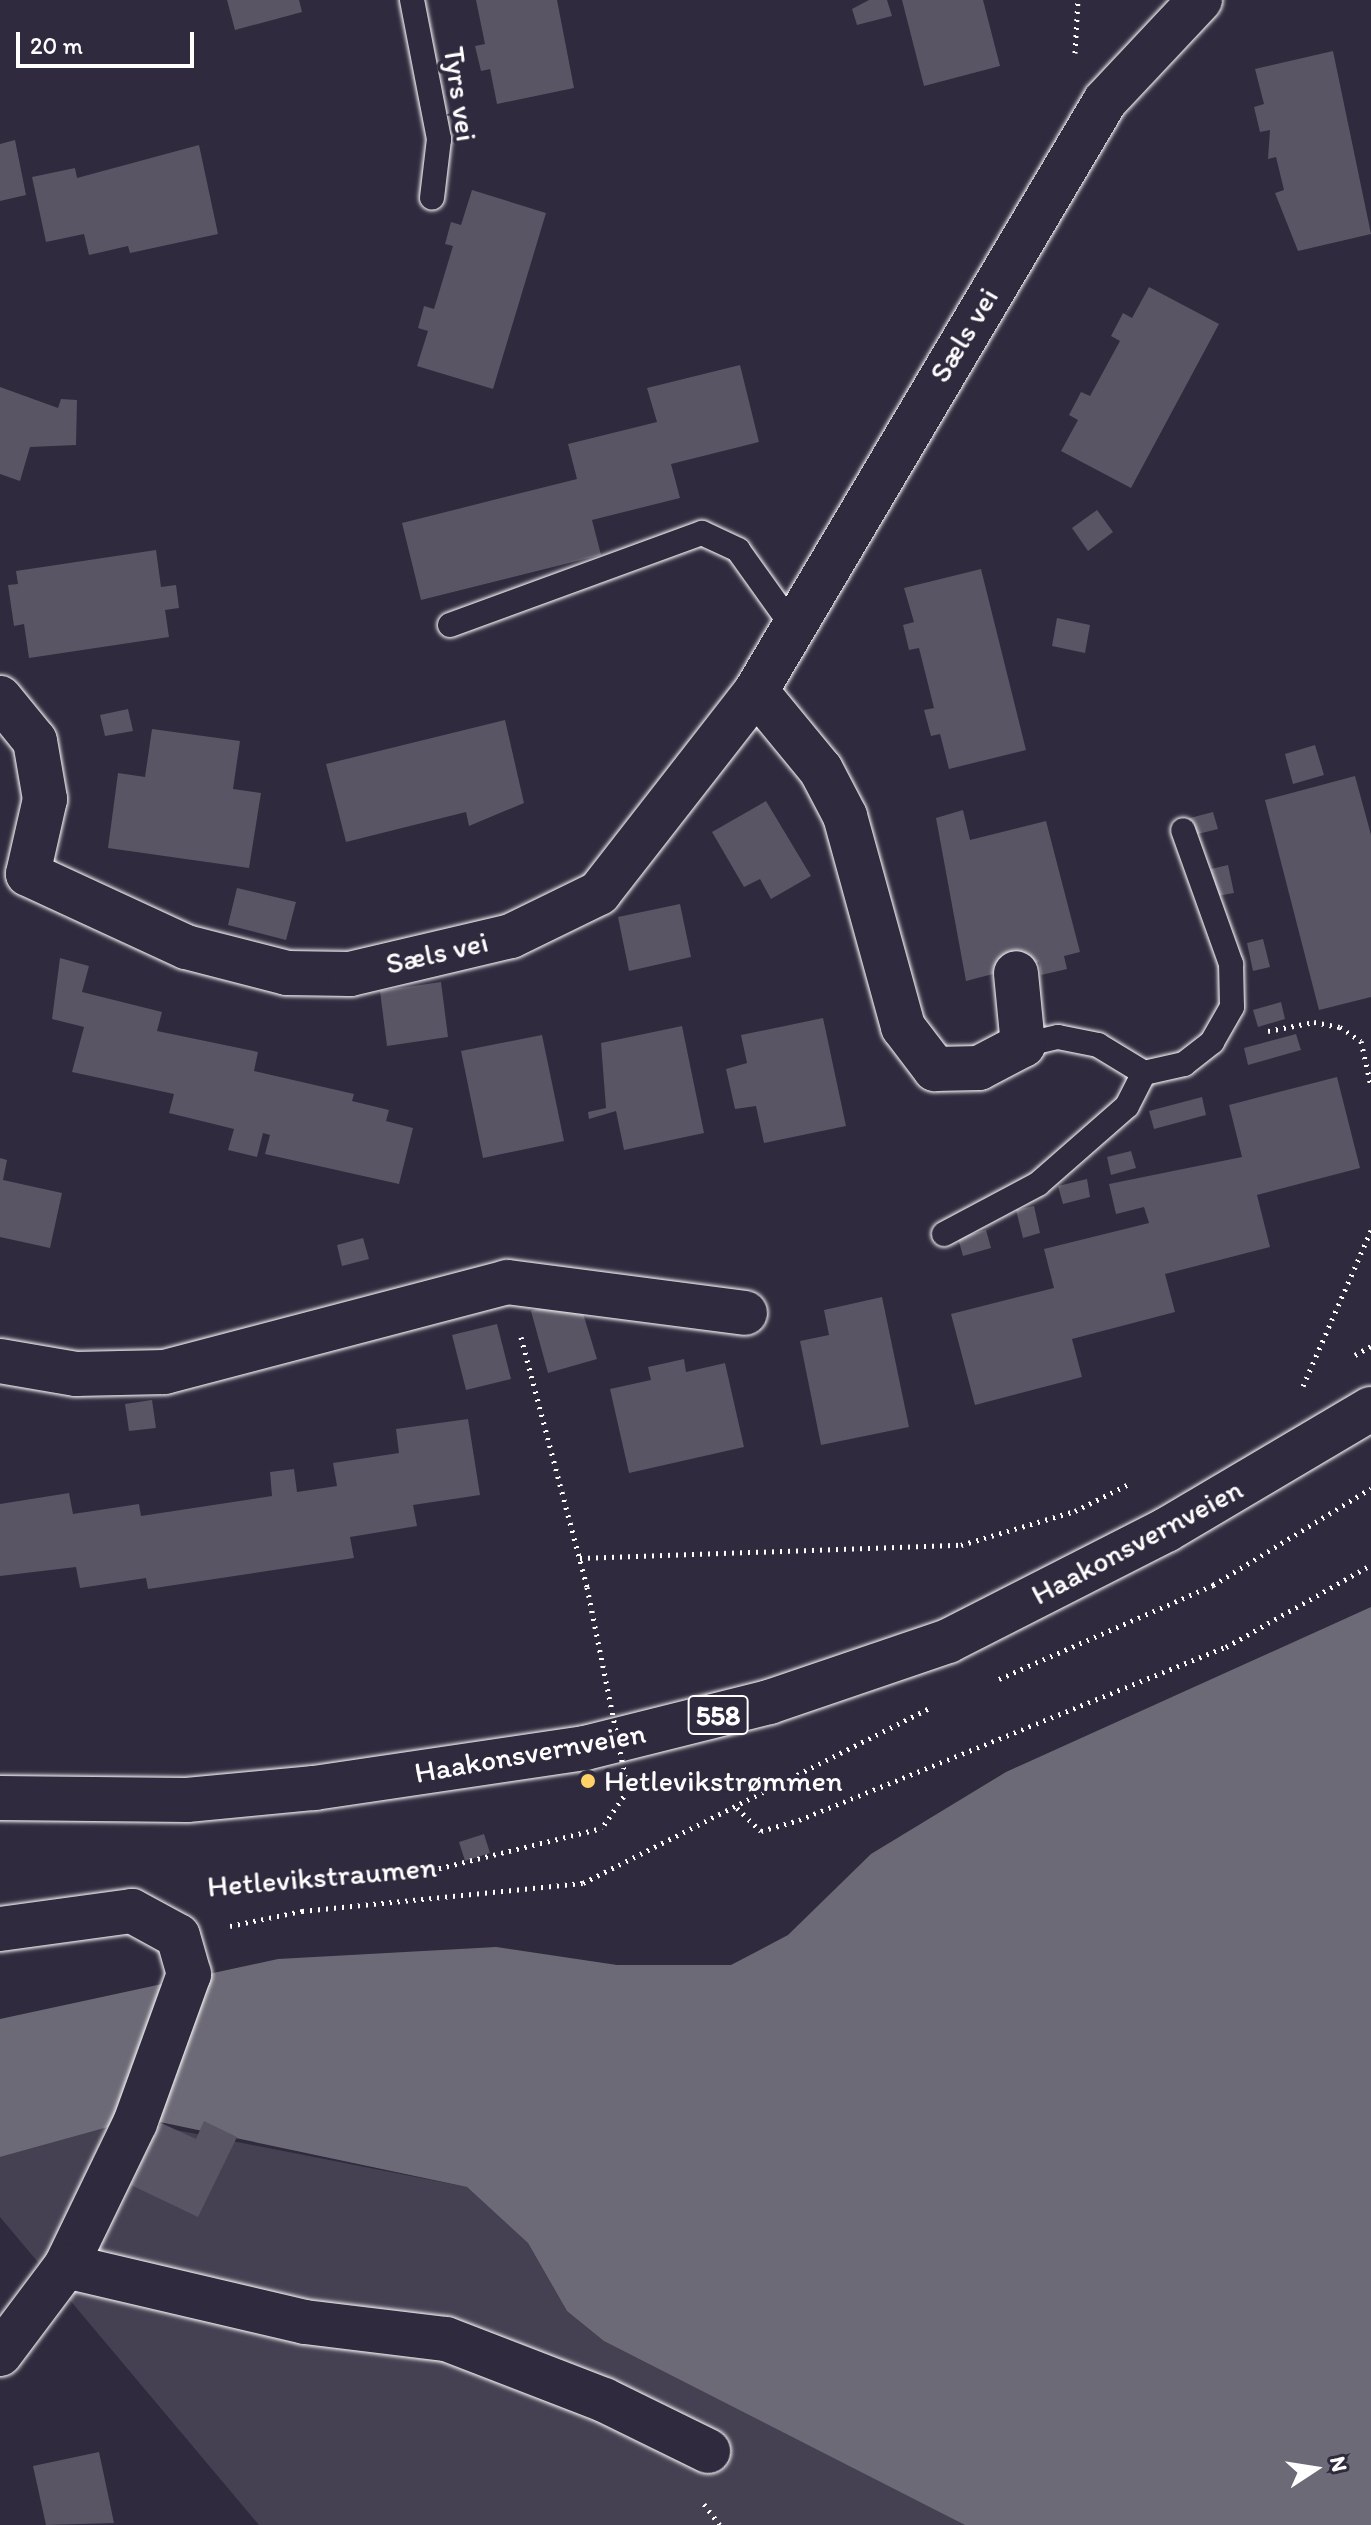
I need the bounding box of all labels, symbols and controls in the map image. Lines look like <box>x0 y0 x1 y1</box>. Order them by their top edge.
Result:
scale bar <box>20 16 198 66</box>
text: 20 m <box>30 31 83 60</box>
street label: Tyrs vei <box>436 44 484 144</box>
street label: Sæls vei <box>922 281 1006 389</box>
street label: Sæls vei <box>382 924 492 982</box>
street label: Haakonsvernveien <box>1025 1471 1249 1613</box>
road number: 558 <box>686 1691 750 1739</box>
street label: Haakonsvernveien <box>412 1715 648 1791</box>
place label: Hetlevikstrømmen <box>604 1763 843 1799</box>
marker: Hetlevikstrømmen <box>579 1772 597 1790</box>
street label: Hetlevikstraumen <box>206 1849 438 1905</box>
north arrow <box>1275 2429 1355 2509</box>
text: N <box>1324 2454 1354 2474</box>

